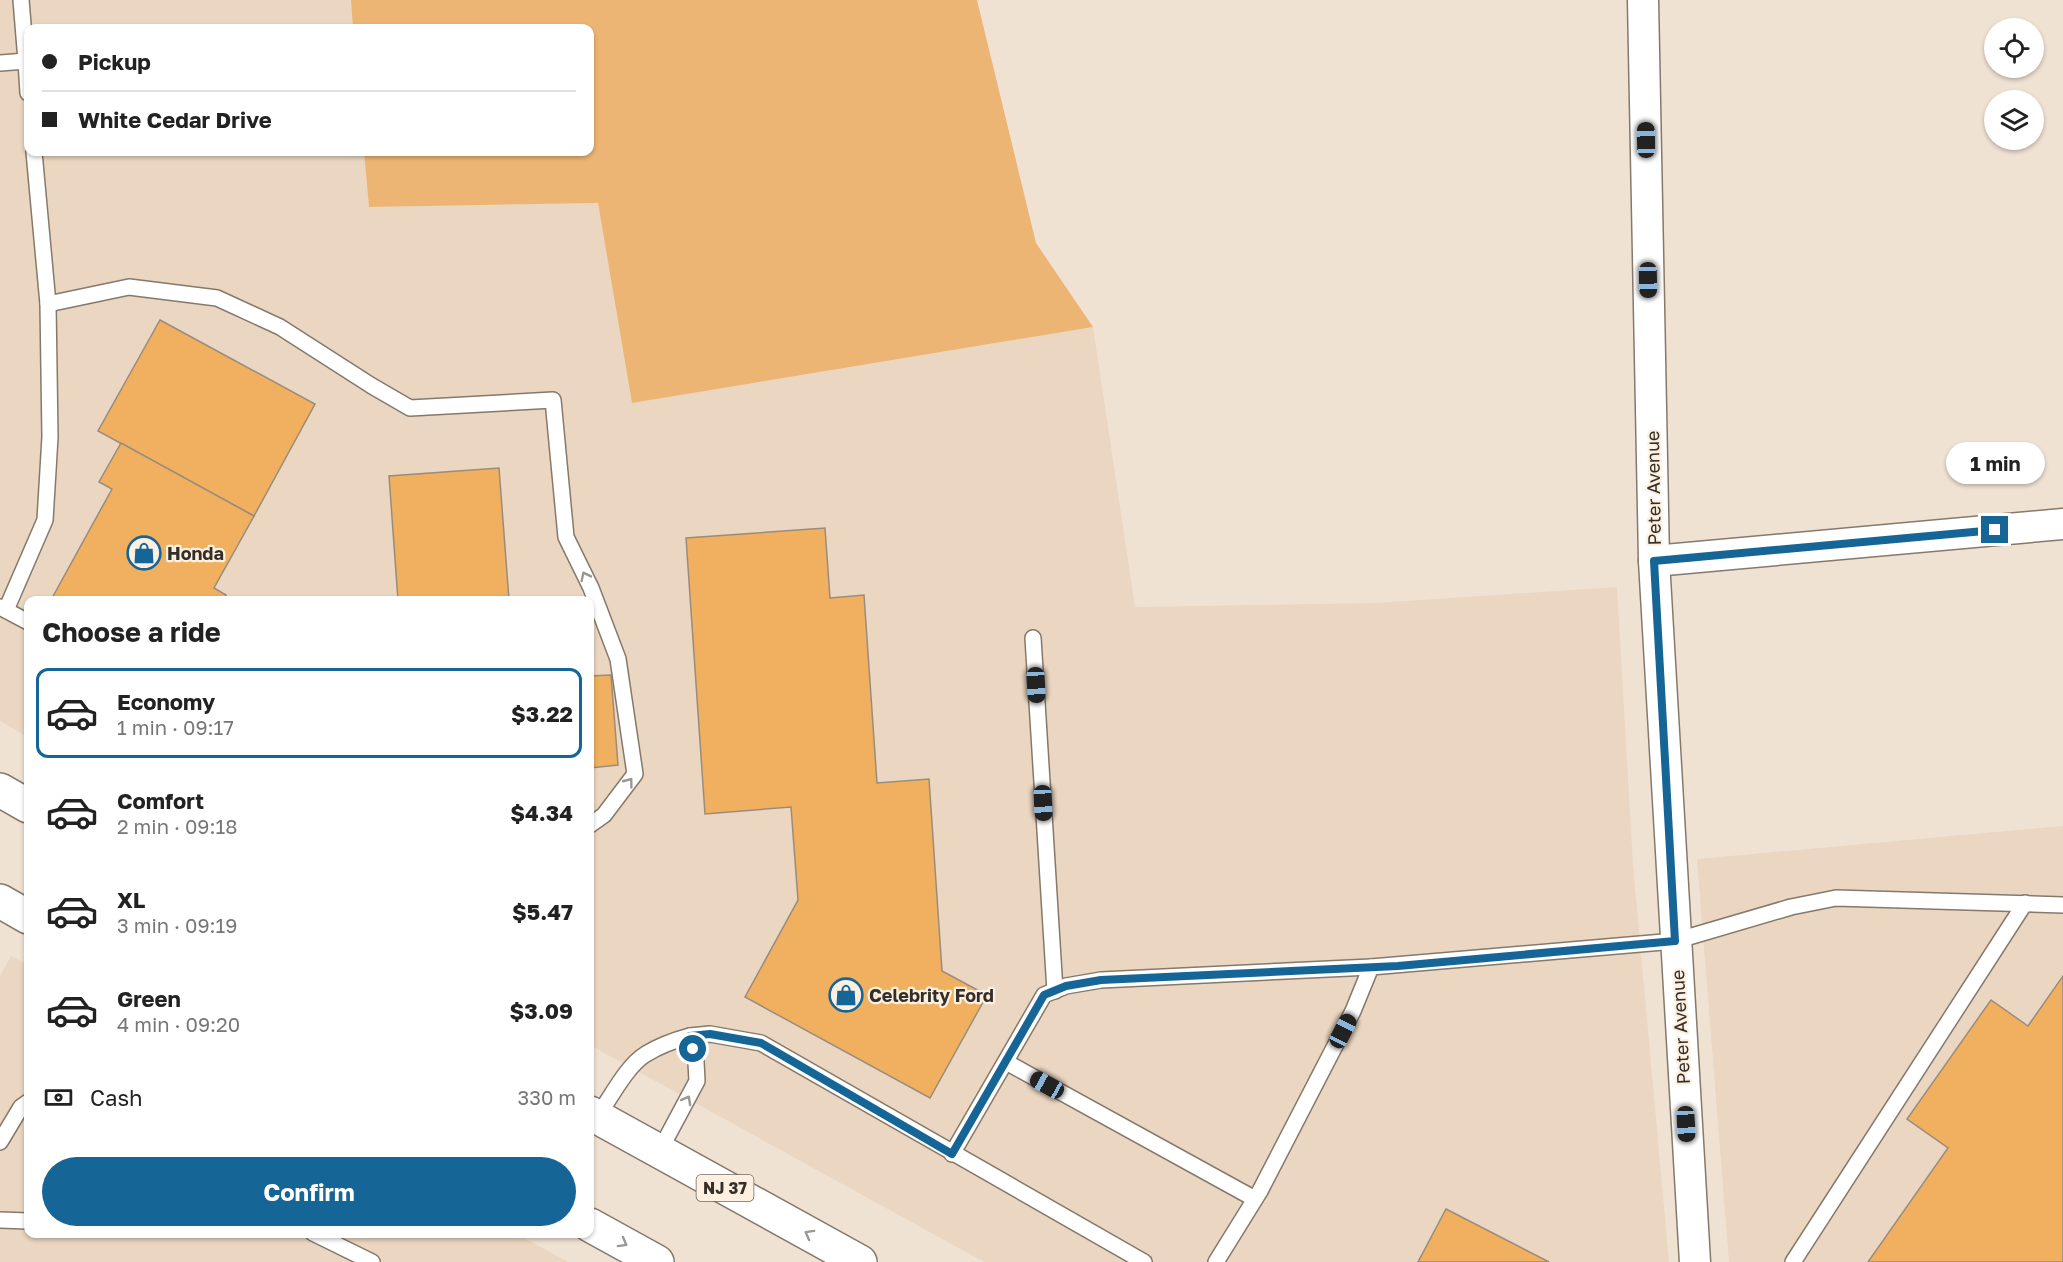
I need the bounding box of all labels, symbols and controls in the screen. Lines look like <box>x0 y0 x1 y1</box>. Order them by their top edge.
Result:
map controls <box>1984 18 2044 150</box>
button: locate <box>1984 18 2044 78</box>
text: Pickup <box>78 48 151 75</box>
button: layers <box>1984 90 2044 150</box>
text: White Cedar Drive <box>78 106 272 133</box>
car <box>1637 122 1655 158</box>
car <box>1639 262 1657 298</box>
street label: Peter Avenue <box>1641 430 1665 546</box>
callout: 1 min <box>1946 443 2044 485</box>
text: 1 min <box>1970 451 2021 475</box>
route end <box>1981 516 2008 543</box>
shop icon: Honda <box>126 535 162 571</box>
place label: Honda <box>167 542 224 564</box>
one-way arrow <box>580 571 592 582</box>
text: Choose a ride <box>42 616 221 648</box>
car <box>1026 667 1046 703</box>
icon: car <box>45 686 99 740</box>
text: Economy <box>117 688 215 715</box>
text: $3.22 <box>511 700 573 727</box>
text: 1 min · 09:17 <box>117 715 234 739</box>
one-way arrow <box>621 778 632 789</box>
icon: car <box>45 785 99 839</box>
car <box>1033 785 1053 821</box>
text: Comfort <box>117 787 204 814</box>
text: $4.34 <box>510 799 573 826</box>
text: 2 min · 09:18 <box>117 814 237 838</box>
icon: car <box>45 884 99 938</box>
text: XL <box>117 886 145 913</box>
text: $5.47 <box>512 898 573 925</box>
text: 3 min · 09:19 <box>117 913 237 937</box>
street label: Peter Avenue <box>1666 969 1694 1085</box>
shop icon: Celebrity Ford <box>828 977 864 1013</box>
icon: car <box>45 983 99 1037</box>
place label: Celebrity Ford <box>869 984 994 1006</box>
text: Green <box>117 985 181 1012</box>
text: $3.09 <box>510 997 573 1024</box>
car <box>1327 1011 1359 1051</box>
text: 4 min · 09:20 <box>117 1012 240 1036</box>
route start <box>679 1035 706 1062</box>
car <box>1027 1068 1067 1102</box>
icon: cash <box>42 1081 75 1114</box>
text: Cash <box>90 1084 143 1111</box>
text: 330 m <box>518 1085 576 1109</box>
one-way arrow <box>680 1096 691 1106</box>
car <box>1676 1106 1696 1142</box>
button: Confirm <box>42 1157 576 1226</box>
road number: NJ 37 <box>696 1175 754 1201</box>
one-way arrow <box>805 1230 815 1241</box>
one-way arrow <box>617 1236 628 1247</box>

